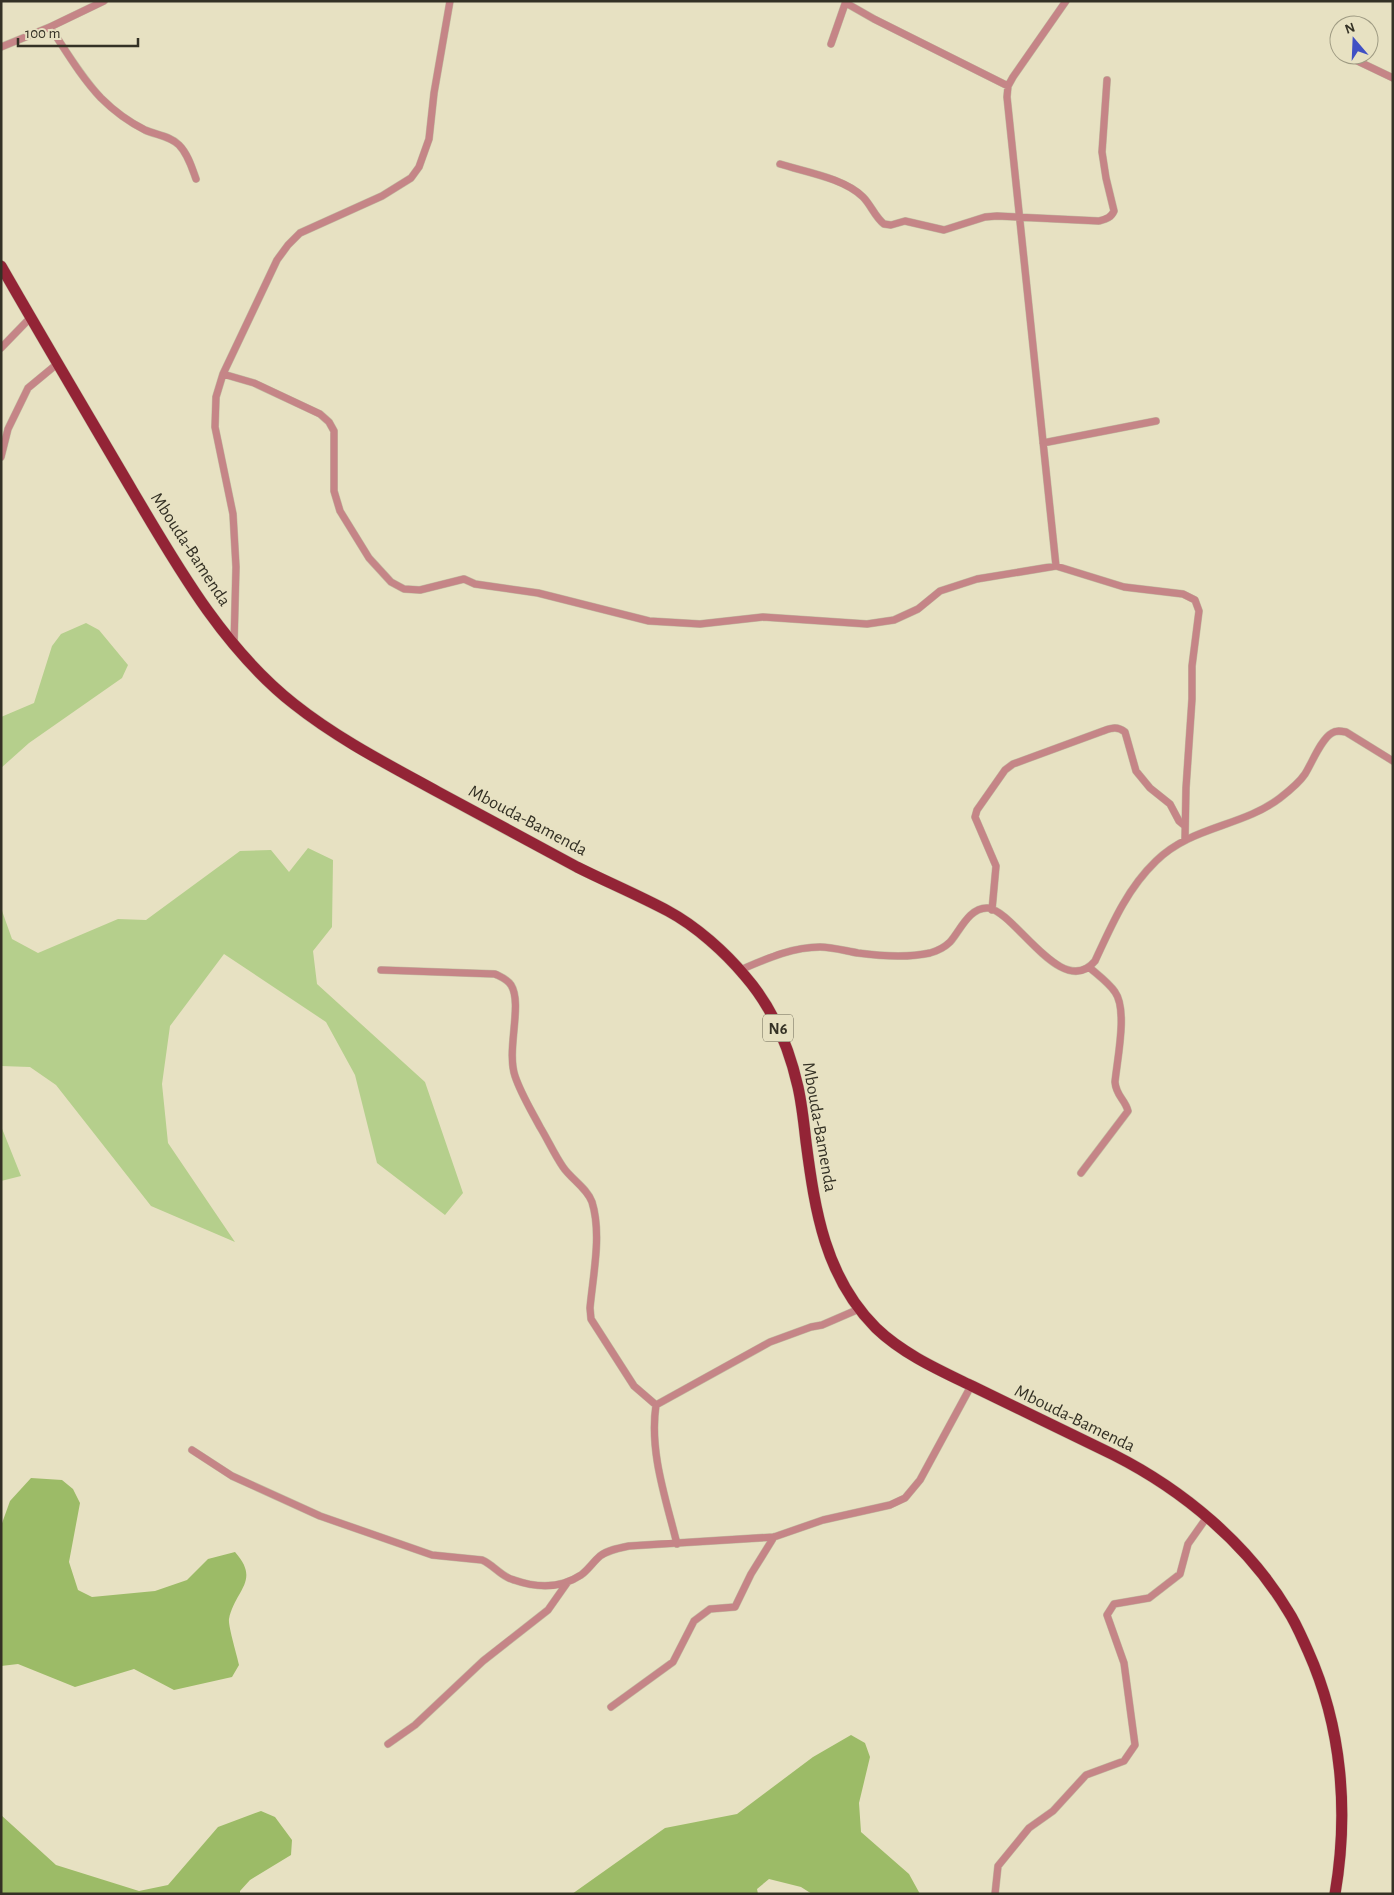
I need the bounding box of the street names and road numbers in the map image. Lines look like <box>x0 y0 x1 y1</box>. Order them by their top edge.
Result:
street label: Mbouda-Bamenda <box>147 489 234 610</box>
street label: Mbouda-Bamenda <box>465 782 590 860</box>
road number: N6 <box>763 1014 793 1042</box>
street label: Mbouda-Bamenda <box>799 1061 839 1193</box>
street label: Mbouda-Bamenda <box>1012 1382 1138 1456</box>

